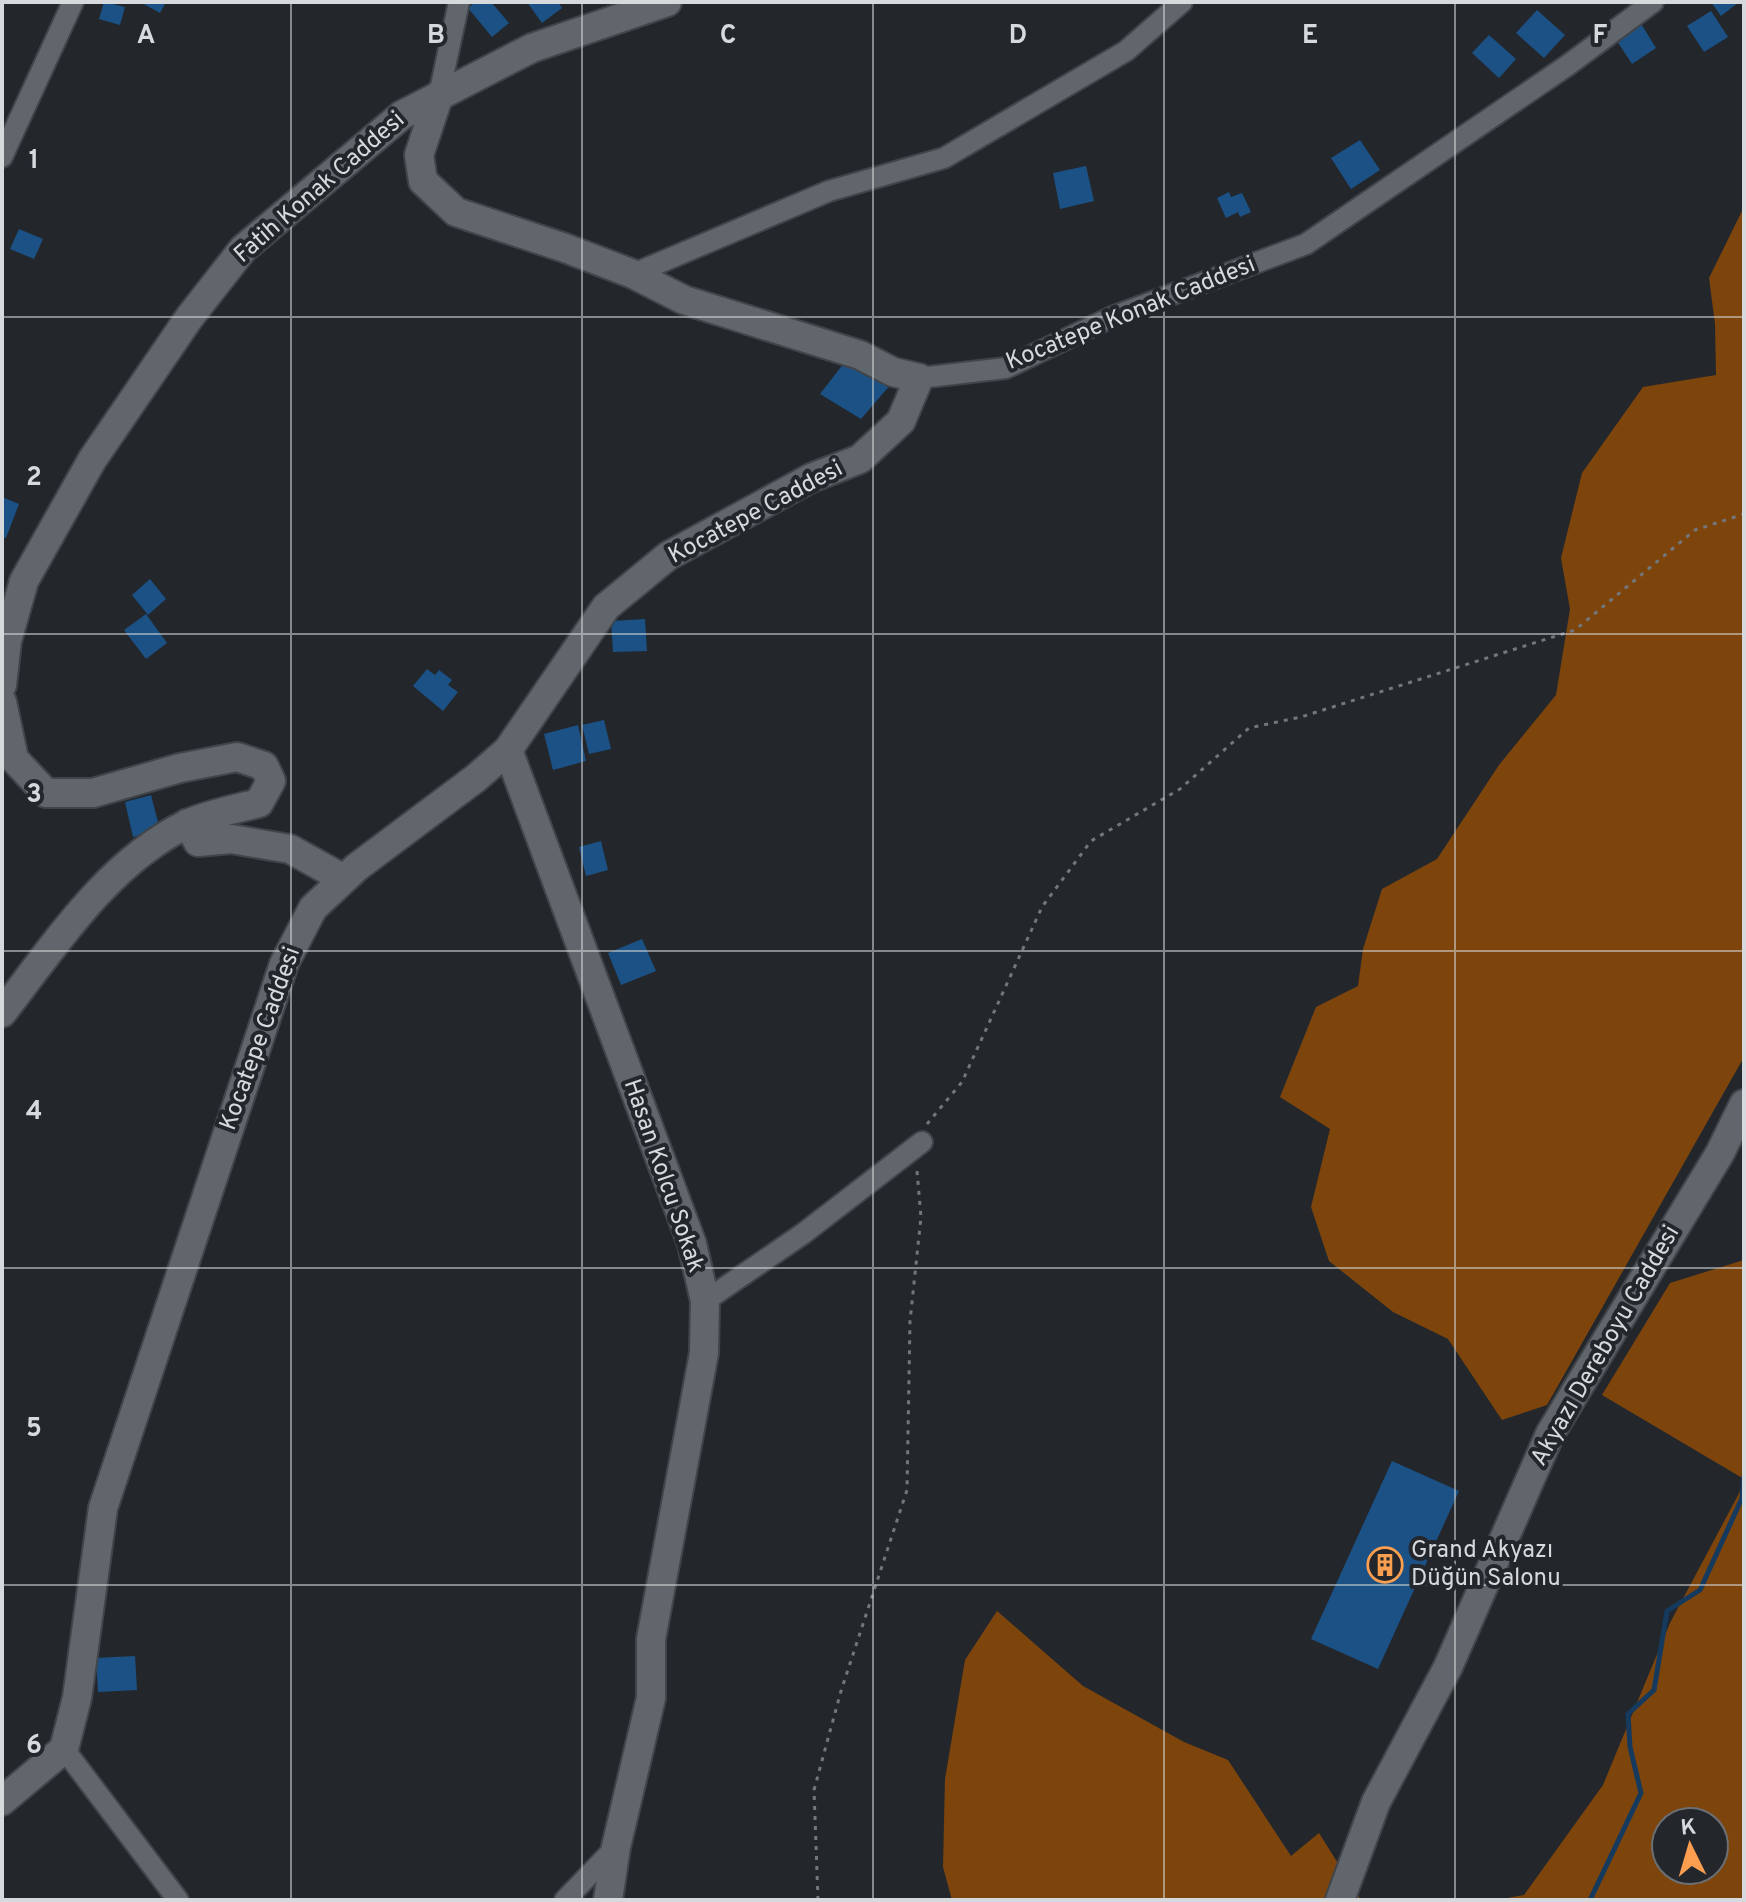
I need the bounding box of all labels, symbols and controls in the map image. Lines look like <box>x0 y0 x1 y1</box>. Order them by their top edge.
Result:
text: A <box>137 20 155 53</box>
text: B <box>427 20 445 53</box>
text: C <box>720 20 736 53</box>
text: D <box>1009 20 1027 53</box>
text: E <box>1302 20 1318 53</box>
text: F <box>1593 20 1608 53</box>
street label: Fatih Konak Caddesi <box>229 106 411 270</box>
text: 1 <box>29 145 39 178</box>
street label: Kocatepe Konak Caddesi <box>1002 250 1260 378</box>
street label: Kocatepe Caddesi <box>664 454 848 572</box>
text: 2 <box>26 462 42 495</box>
text: 3 <box>26 779 42 812</box>
street label: Kocatepe Caddesi <box>214 943 308 1135</box>
street label: Hasan Kolcu Sokak <box>616 1075 710 1277</box>
text: 4 <box>26 1096 42 1129</box>
street label: Akyazı Dereboyu Caddesi <box>1525 1220 1687 1472</box>
text: 5 <box>26 1413 42 1446</box>
place label: Grand Akyazı Düğün Salonu <box>1411 1536 1561 1594</box>
building icon: Grand Akyazı Düğün Salonu <box>1366 1546 1404 1584</box>
text: 6 <box>26 1730 42 1763</box>
north arrow <box>1650 1806 1730 1886</box>
text: K <box>1680 1814 1697 1843</box>

